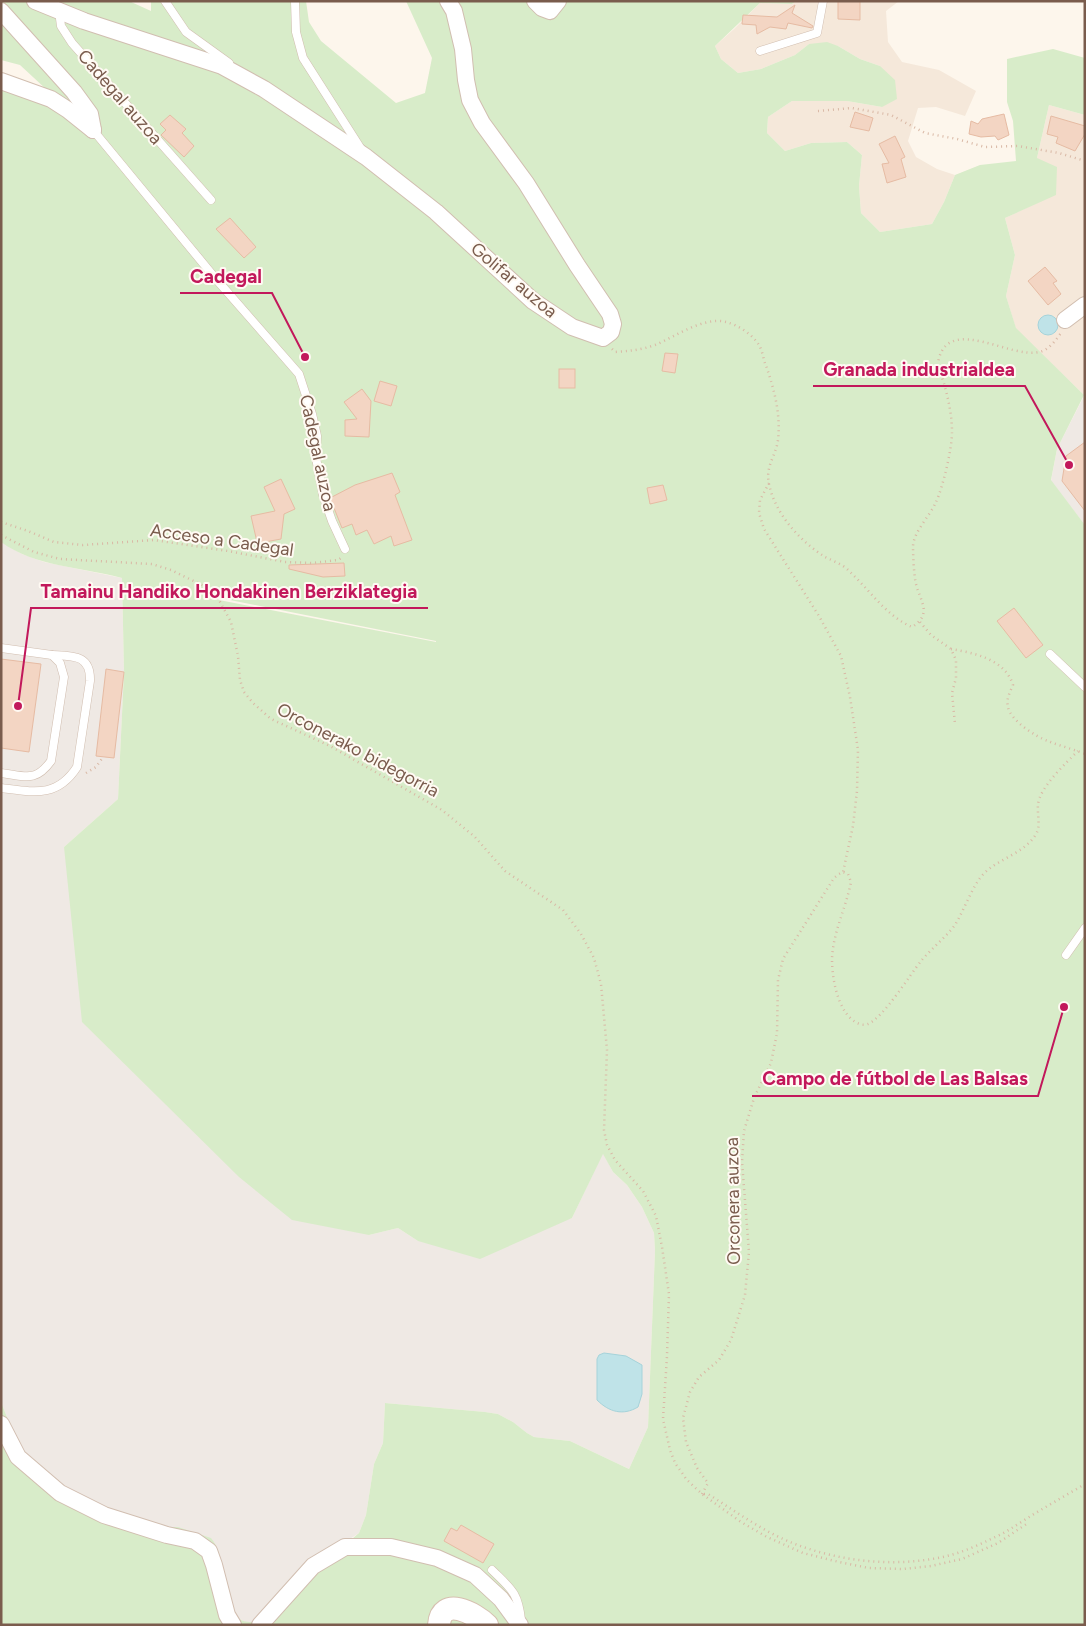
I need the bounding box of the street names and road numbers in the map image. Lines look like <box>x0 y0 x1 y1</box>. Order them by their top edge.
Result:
street label: Cadegal auzoa <box>73 45 167 149</box>
street label: Golifar auzoa <box>466 237 562 323</box>
street label: Cadegal auzoa <box>295 393 341 513</box>
street label: Acceso a Cadegal <box>149 519 295 561</box>
street label: Orconerako bidegorria <box>273 698 443 802</box>
street label: Orconera auzoa <box>721 1137 745 1265</box>

